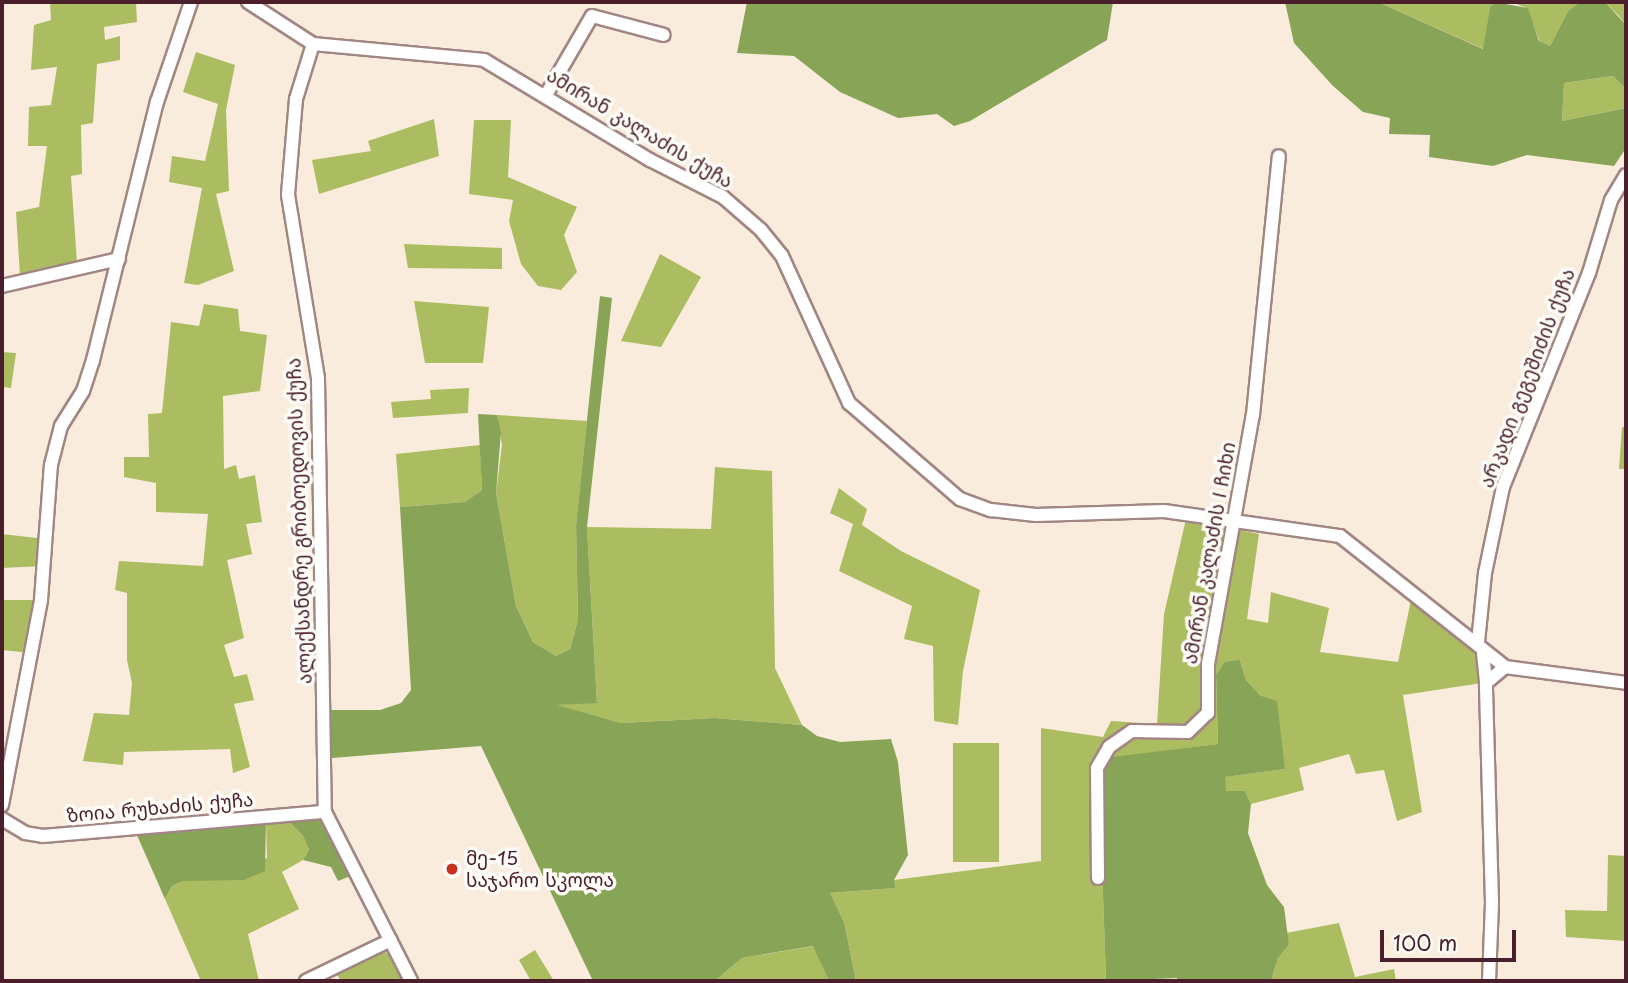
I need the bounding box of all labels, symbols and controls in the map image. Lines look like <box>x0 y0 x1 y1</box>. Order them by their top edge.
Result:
street label: ამირან კალაძის ქუჩა <box>543 63 737 193</box>
street label: არკადი გეგეშიძის ქუჩა <box>1475 265 1579 491</box>
street label: ალექსანდრე გრიბოედოვის ქუჩა <box>282 358 316 684</box>
street label: ამირან კალაძის I ჩიხი <box>1178 440 1240 666</box>
street label: ზოია რუხაძის ქუჩა <box>66 787 254 827</box>
place label: მე-15 საჯარო სკოლა <box>466 847 614 891</box>
marker: მე-15 საჯარო სკოლა <box>444 861 460 877</box>
scale bar <box>1383 916 1520 960</box>
text: 100 m <box>1393 926 1457 958</box>

